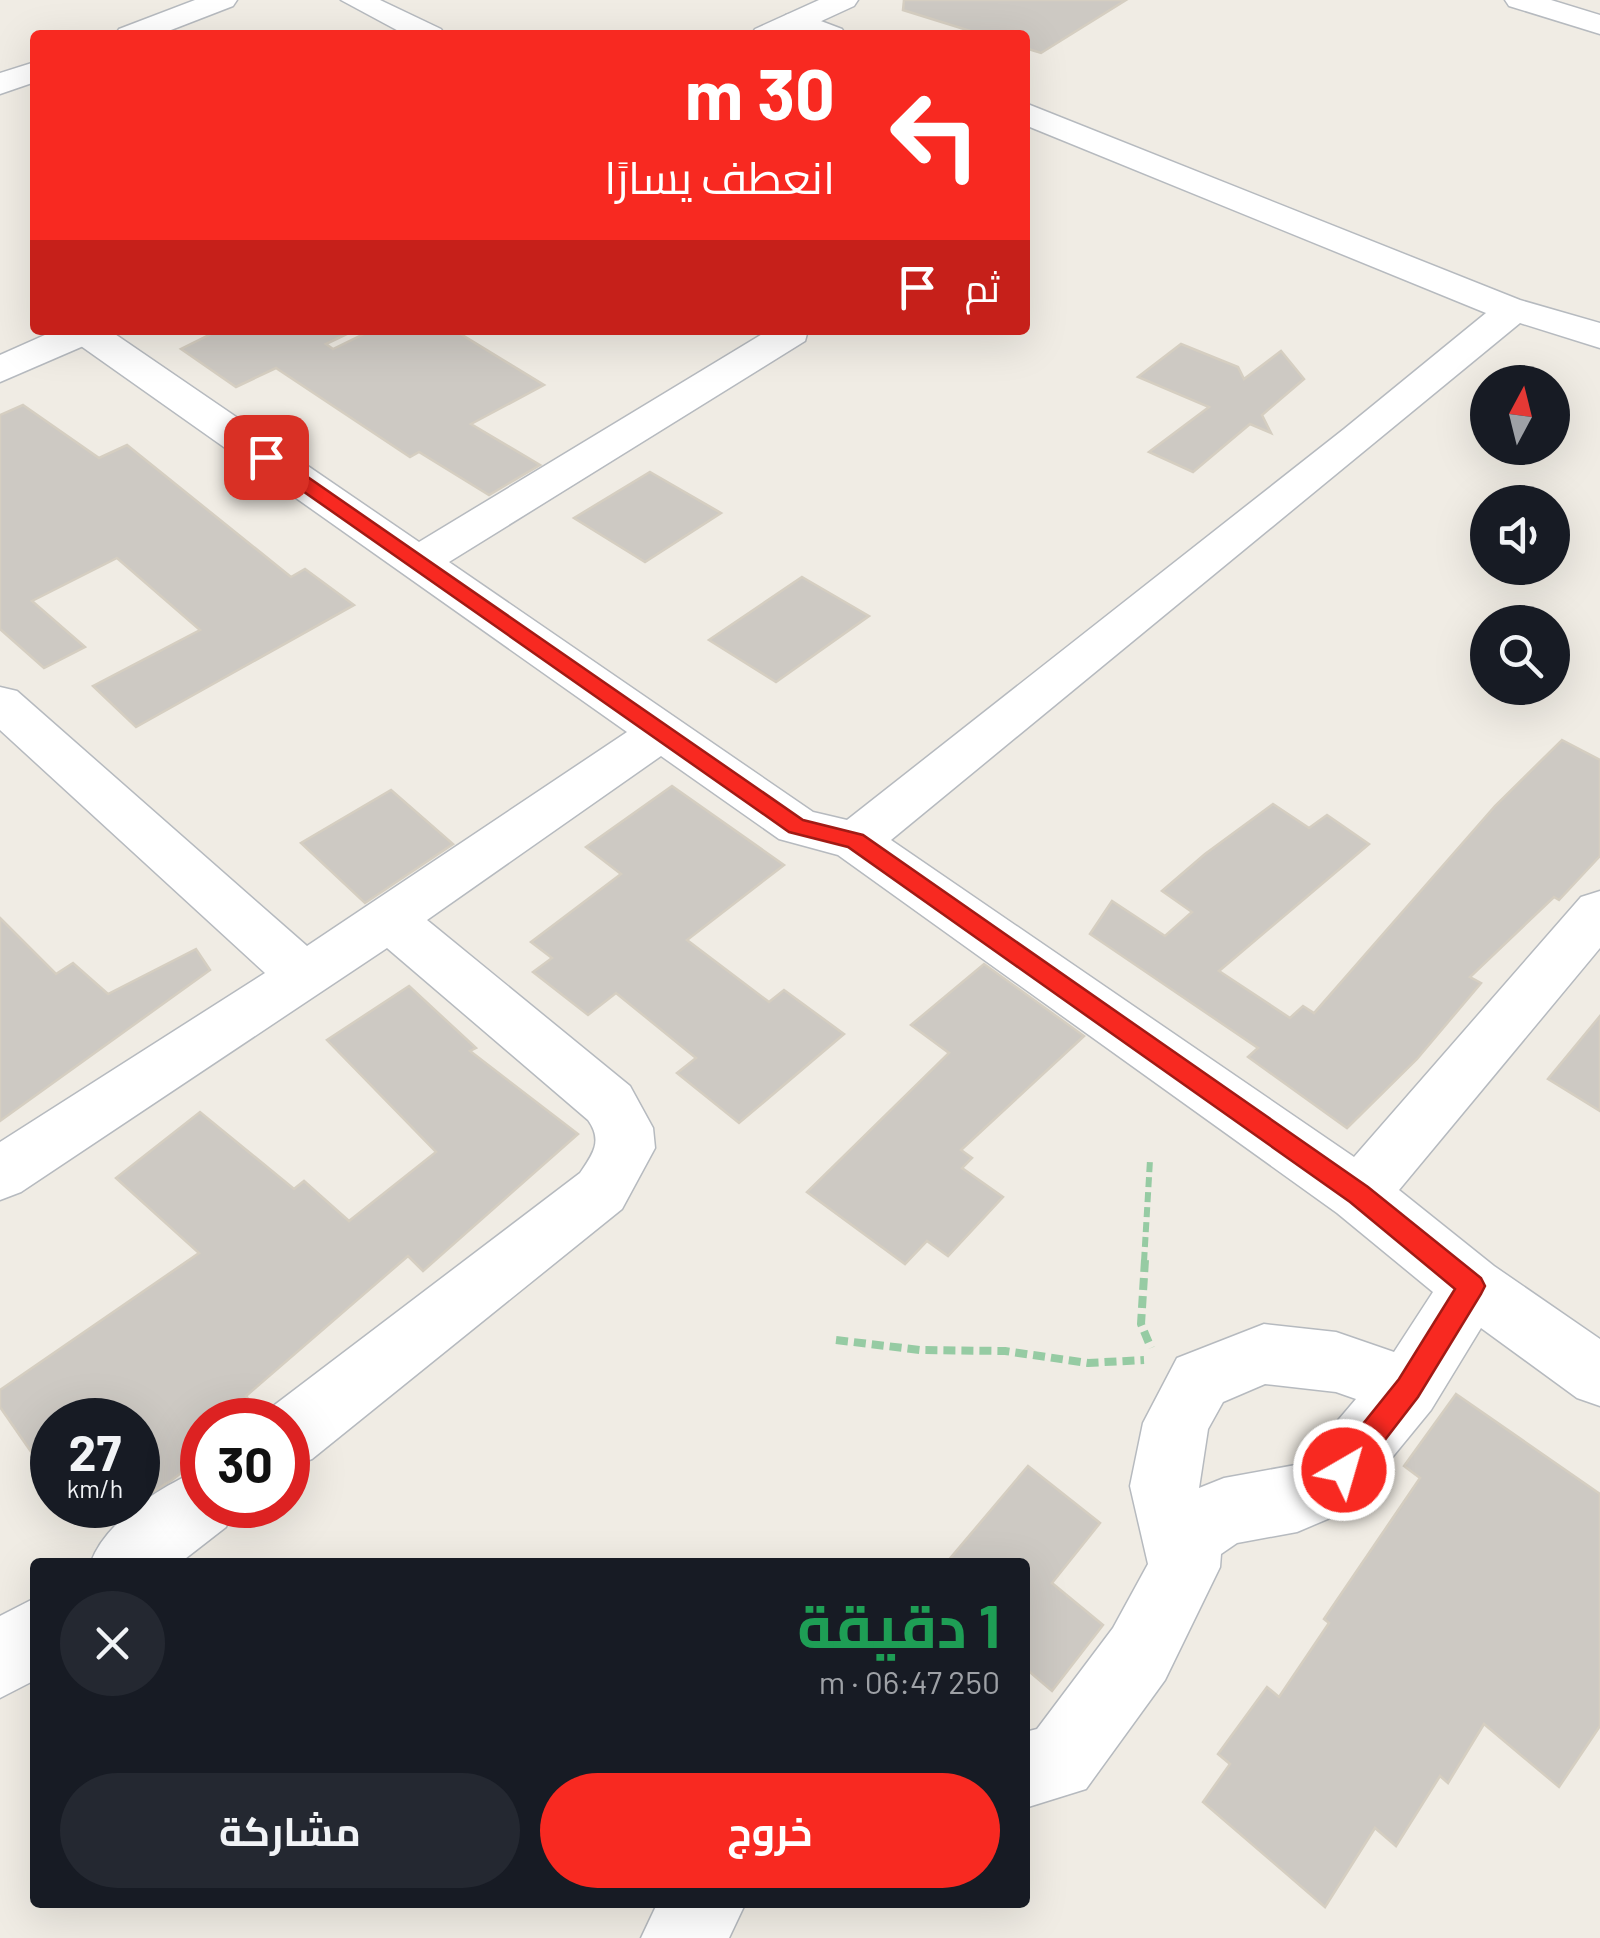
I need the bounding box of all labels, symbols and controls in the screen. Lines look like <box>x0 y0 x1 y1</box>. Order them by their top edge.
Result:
text: 30 m <box>685 50 835 134</box>
icon: left <box>870 70 1000 200</box>
text: انعطف يسارًا <box>604 149 835 203</box>
icon: arrive <box>890 260 945 315</box>
text: ثم <box>965 264 1000 310</box>
north arrow <box>1470 365 1570 465</box>
map controls <box>1470 365 1570 705</box>
pin <box>224 415 309 500</box>
icon: arrive <box>239 430 294 485</box>
button: sound <box>1470 485 1570 585</box>
button: search <box>1470 605 1570 705</box>
speed limit sign: 30 <box>180 1398 310 1528</box>
position arrow <box>1292 1418 1396 1522</box>
text: 27 <box>69 1421 121 1481</box>
text: km/h <box>67 1473 123 1503</box>
text: 1 دقيقة <box>797 1588 1000 1660</box>
button: close <box>60 1591 165 1696</box>
text: 250 m · 06:47 <box>819 1662 1000 1700</box>
button: مشاركة <box>60 1773 520 1888</box>
button: خروج <box>540 1773 1000 1888</box>

